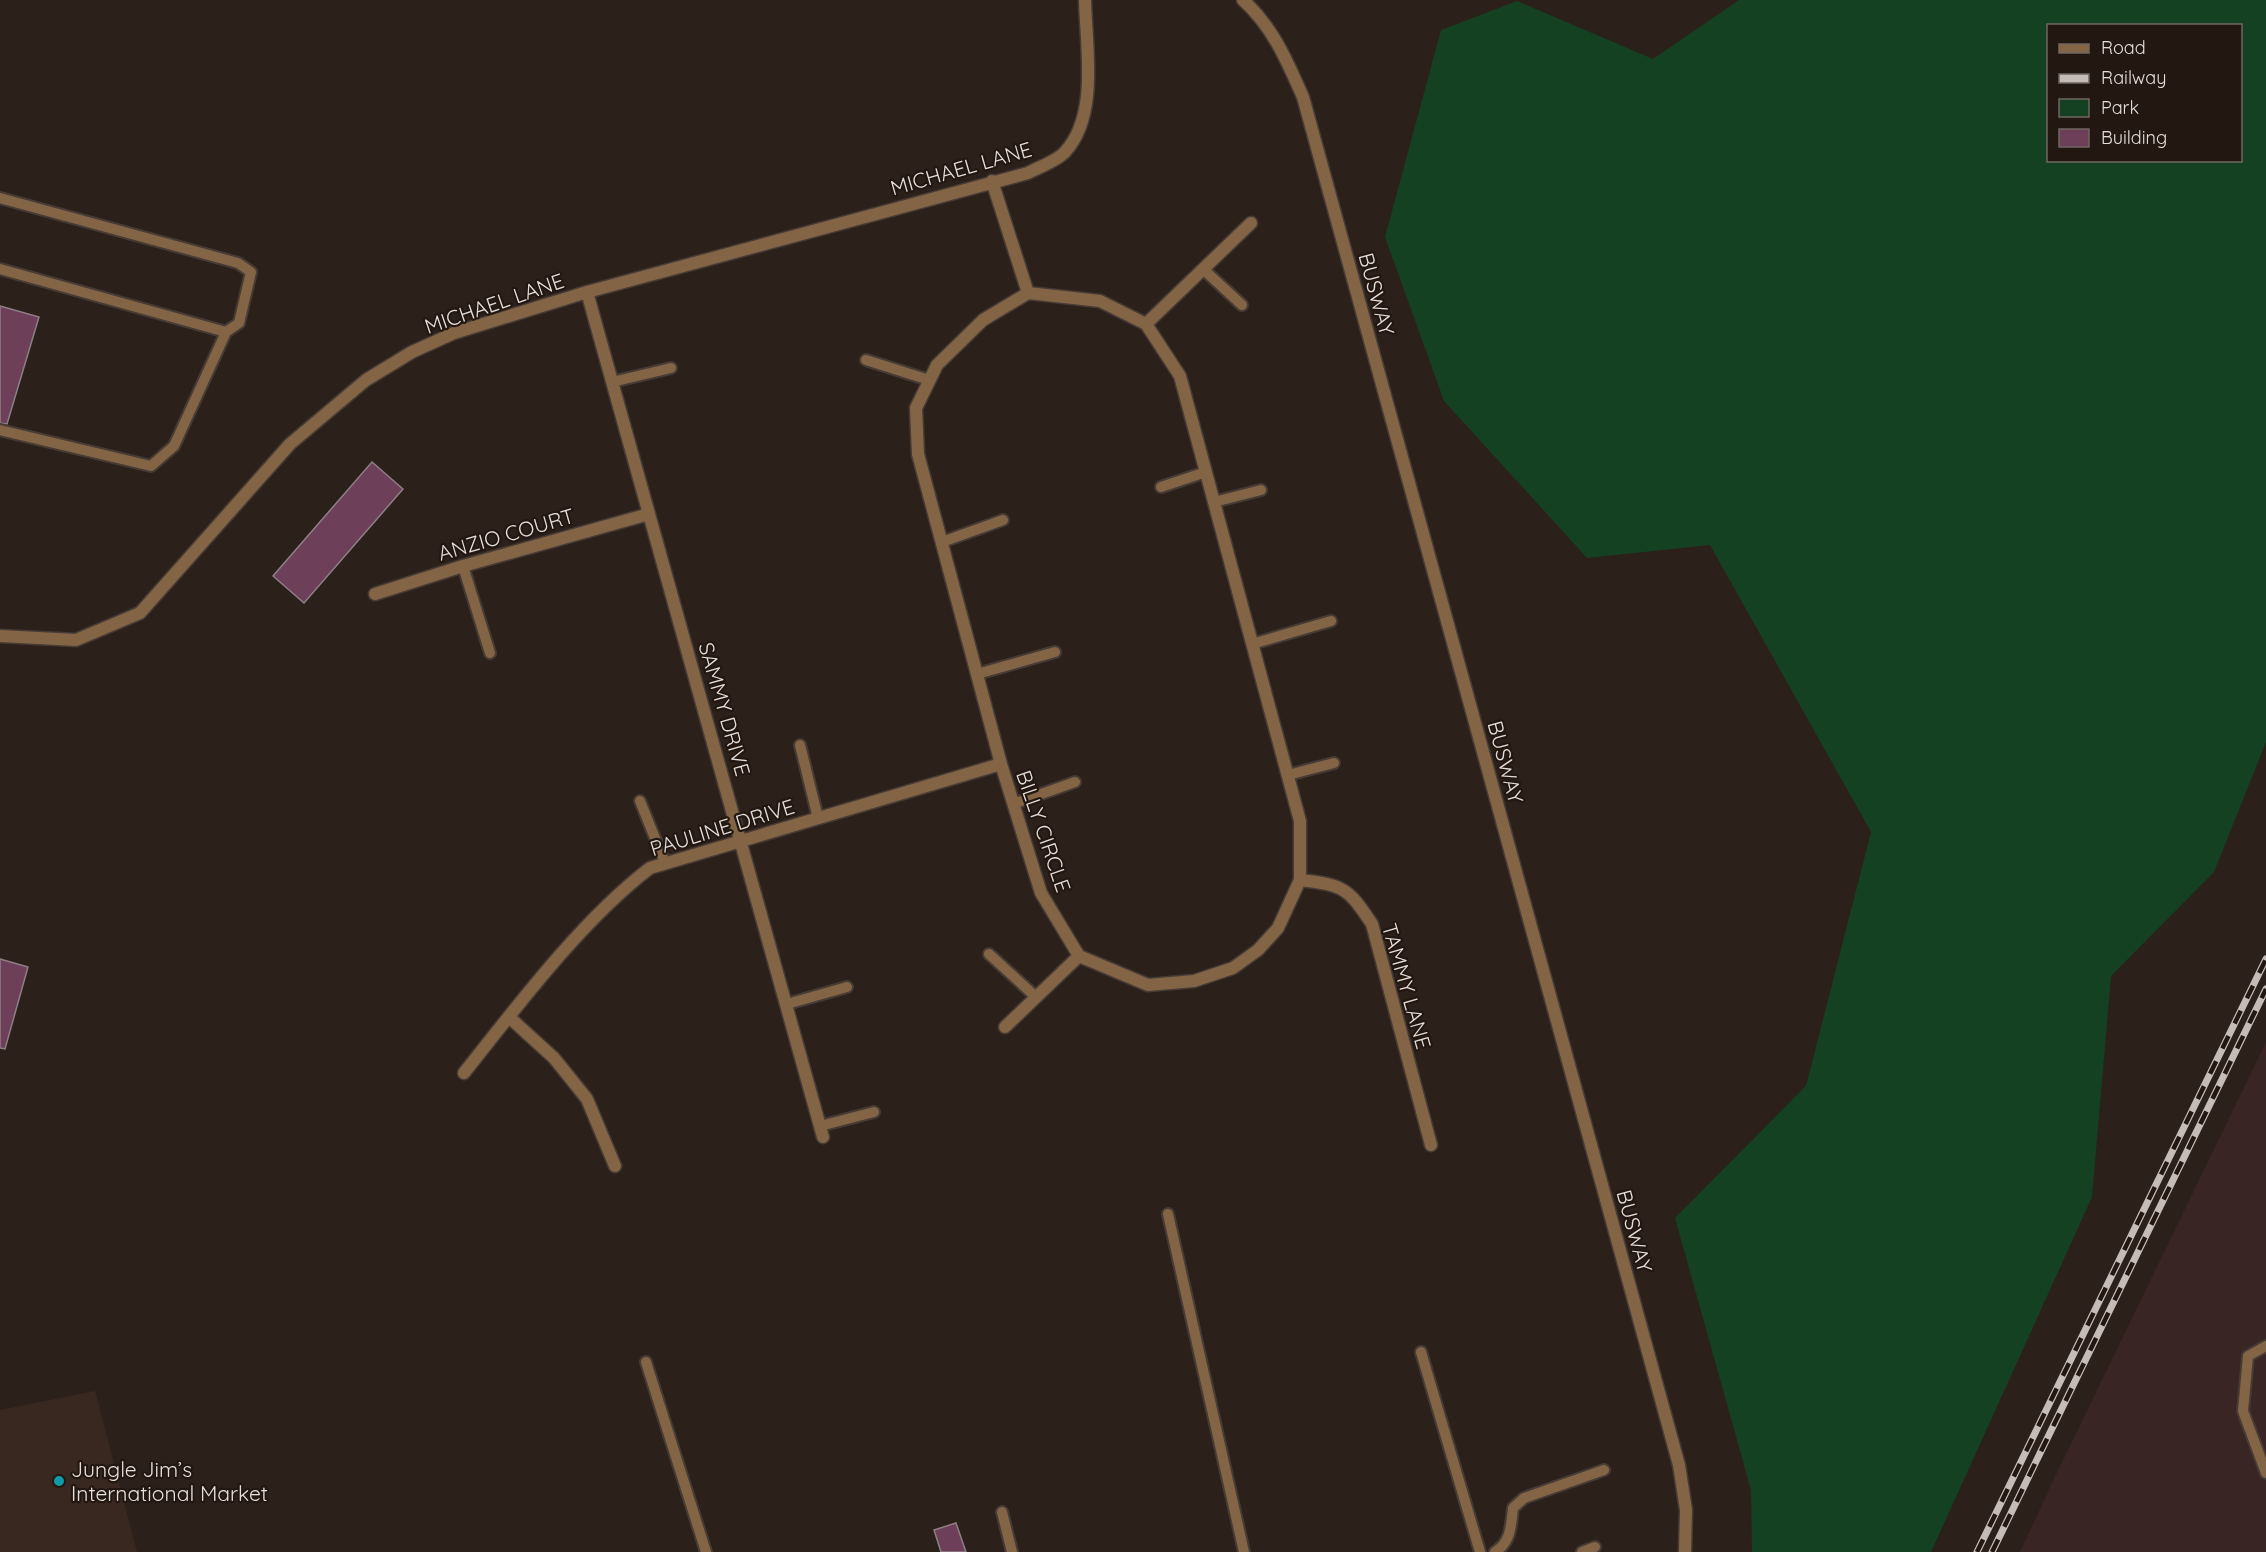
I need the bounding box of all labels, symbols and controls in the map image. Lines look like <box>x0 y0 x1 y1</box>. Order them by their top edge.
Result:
legend <box>2047 24 2242 162</box>
text: Road <box>2101 36 2146 59</box>
text: Railway <box>2101 66 2167 89</box>
text: Park <box>2101 96 2139 119</box>
text: Building <box>2101 126 2167 149</box>
street label: MICHAEL LANE <box>887 135 1035 201</box>
street label: BUSWAY <box>1354 250 1401 338</box>
street label: MICHAEL LANE <box>421 267 567 339</box>
street label: ANZIO COURT <box>435 502 577 566</box>
street label: SAMMY DRIVE <box>693 639 757 779</box>
street label: BUSWAY <box>1483 718 1530 806</box>
street label: BILLY CIRCLE <box>1011 767 1077 895</box>
street label: PAULINE DRIVE <box>647 793 797 861</box>
street label: TAMMY LANE <box>1377 920 1437 1052</box>
street label: BUSWAY <box>1612 1187 1659 1275</box>
place label: Jungle Jim’s International Market <box>71 1456 268 1506</box>
marker: Jungle Jim’s International Market <box>52 1474 66 1488</box>

